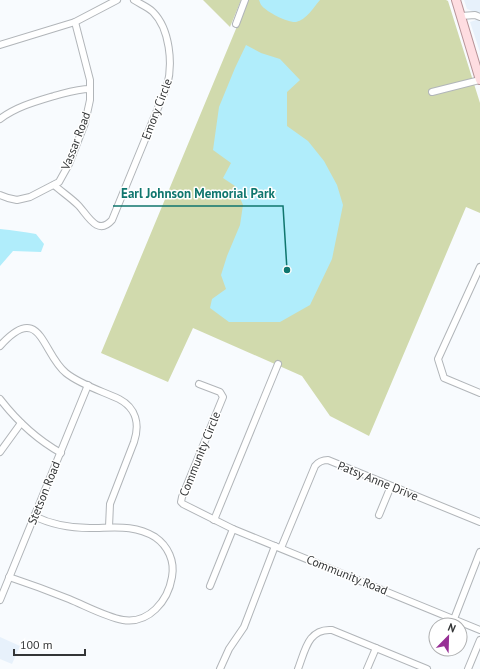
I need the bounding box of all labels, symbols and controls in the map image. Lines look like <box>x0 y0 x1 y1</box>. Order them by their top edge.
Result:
street label: Emory Circle <box>138 76 175 141</box>
street label: Vassar Road <box>57 110 93 173</box>
callout: Earl Johnson Memorial Park <box>113 181 283 206</box>
text: Earl Johnson Memorial Park <box>121 185 275 202</box>
street label: Community Circle <box>176 409 223 498</box>
street label: Patsy Anne Drive <box>336 458 421 504</box>
street label: Stetson Road <box>24 459 63 527</box>
street label: Community Road <box>304 551 390 598</box>
north arrow <box>428 617 468 657</box>
text: N <box>446 620 458 636</box>
scale bar <box>14 631 85 657</box>
text: 100 m <box>20 637 53 652</box>

